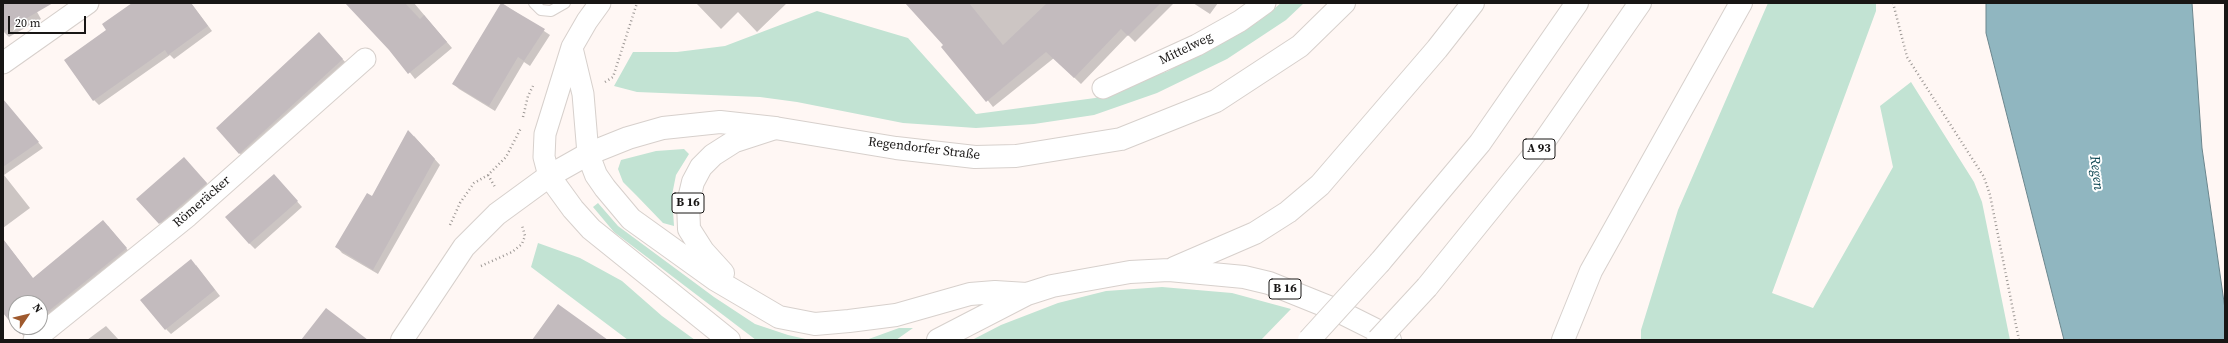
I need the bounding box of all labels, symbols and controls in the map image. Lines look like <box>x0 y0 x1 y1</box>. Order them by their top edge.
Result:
scale bar <box>10 8 88 34</box>
text: 20 m <box>15 15 41 31</box>
street label: Mittelweg <box>1157 29 1215 69</box>
street label: Regendorfer Straße <box>867 134 981 164</box>
road number: A 93 <box>1523 139 1555 159</box>
water label: Regen <box>2086 155 2106 191</box>
street label: Römeräcker <box>170 173 234 231</box>
road number: B 16 <box>672 193 704 213</box>
road number: B 16 <box>1269 279 1301 299</box>
north arrow <box>8 295 48 335</box>
text: N <box>29 301 46 316</box>

